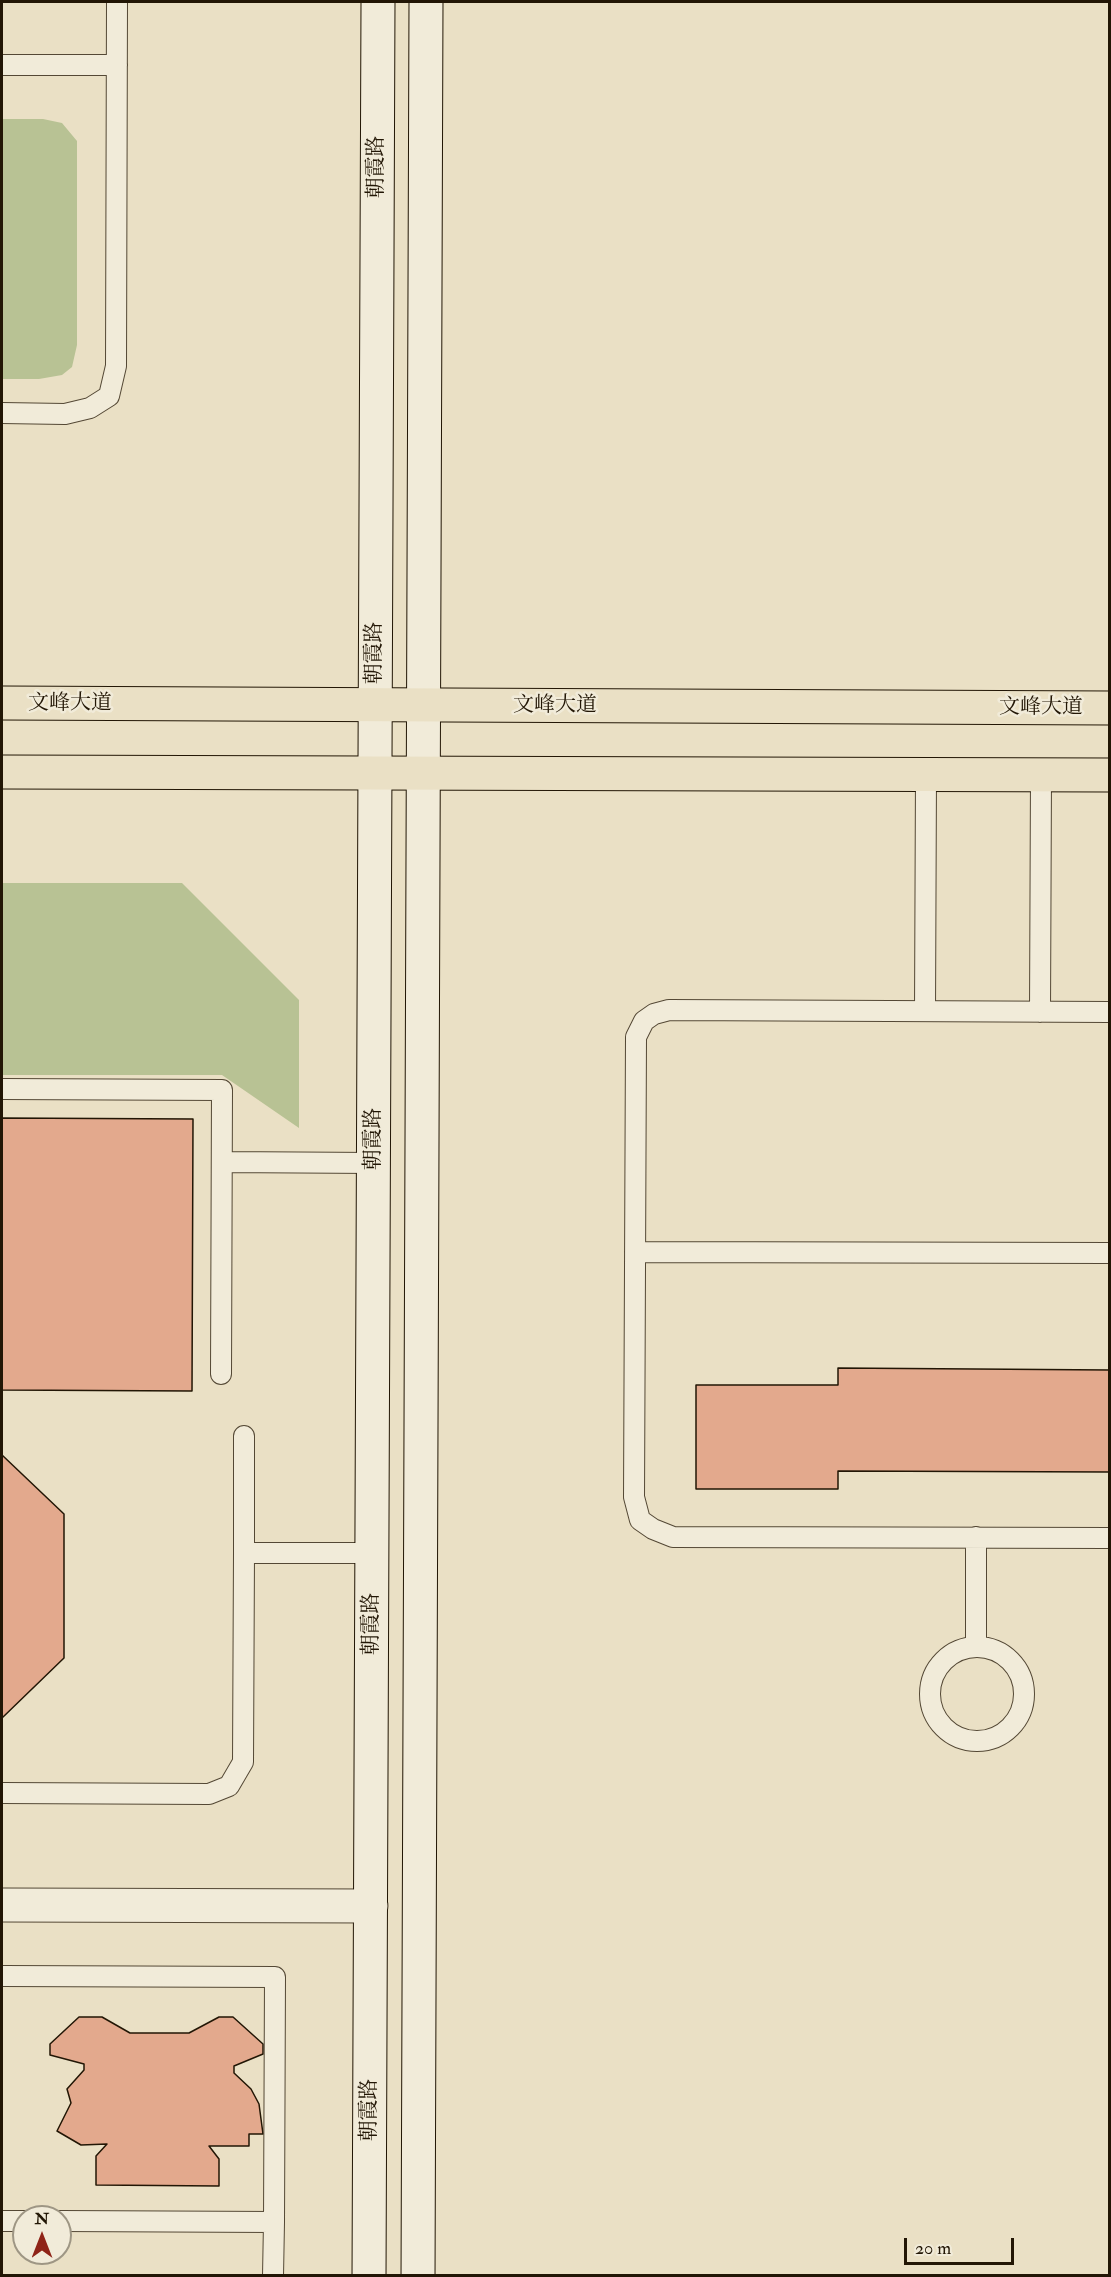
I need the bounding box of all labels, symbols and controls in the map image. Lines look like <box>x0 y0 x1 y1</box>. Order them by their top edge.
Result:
street label: 朝霞路 <box>364 136 390 198</box>
street label: 朝霞路 <box>362 622 388 684</box>
street label: 文峰大道 <box>28 691 112 717</box>
street label: 文峰大道 <box>513 693 597 719</box>
street label: 文峰大道 <box>999 695 1083 721</box>
street label: 朝霞路 <box>361 1108 387 1170</box>
street label: 朝霞路 <box>359 1593 385 1655</box>
street label: 朝霞路 <box>357 2079 383 2141</box>
north arrow <box>12 2205 72 2265</box>
text: N <box>35 2209 49 2229</box>
scale bar <box>907 2226 1016 2264</box>
text: 20 m <box>915 2237 951 2260</box>

